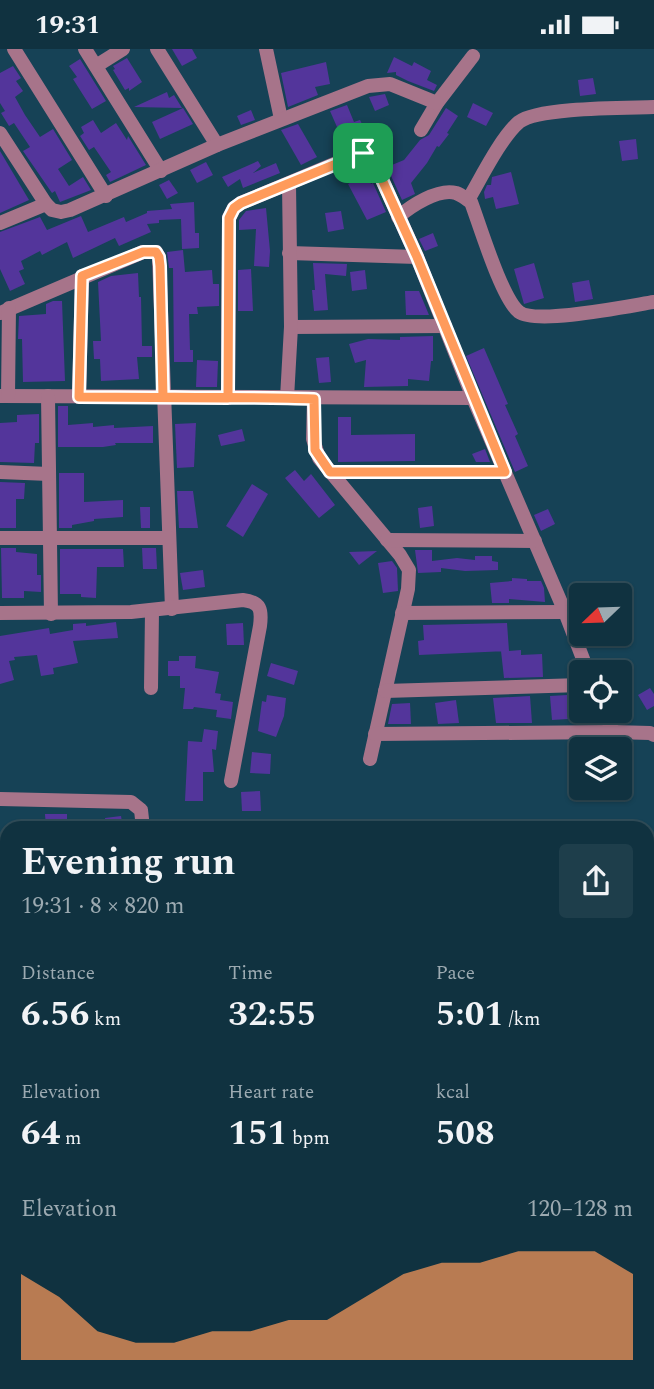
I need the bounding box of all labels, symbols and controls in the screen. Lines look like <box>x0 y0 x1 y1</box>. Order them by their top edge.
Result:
text: 19:31 <box>35 5 100 45</box>
pin <box>333 123 393 183</box>
icon: arrive <box>344 134 382 172</box>
north arrow <box>569 583 632 646</box>
map controls <box>569 583 632 800</box>
button: locate <box>569 660 632 723</box>
button: layers <box>569 737 632 800</box>
text: Evening run <box>21 834 235 892</box>
button: share <box>559 844 633 918</box>
text: 19:31 · 8 × 820 m <box>21 889 185 924</box>
text: Distance <box>21 959 95 988</box>
text: Time <box>228 959 273 988</box>
text: Pace <box>436 959 475 988</box>
text: 6.56 <box>21 988 89 1041</box>
text: 32:55 <box>228 988 316 1041</box>
text: 5:01 <box>436 988 504 1041</box>
text: km <box>89 1005 121 1034</box>
text: /km <box>504 1005 540 1034</box>
text: Elevation <box>21 1078 101 1107</box>
text: Heart rate <box>228 1078 314 1107</box>
text: kcal <box>436 1078 470 1107</box>
text: 64 <box>21 1107 60 1160</box>
text: 151 <box>228 1107 287 1160</box>
text: 508 <box>436 1107 495 1160</box>
text: m <box>60 1124 81 1153</box>
text: bpm <box>287 1124 330 1153</box>
text: Elevation <box>21 1192 117 1227</box>
text: 120–128 m <box>527 1192 633 1227</box>

